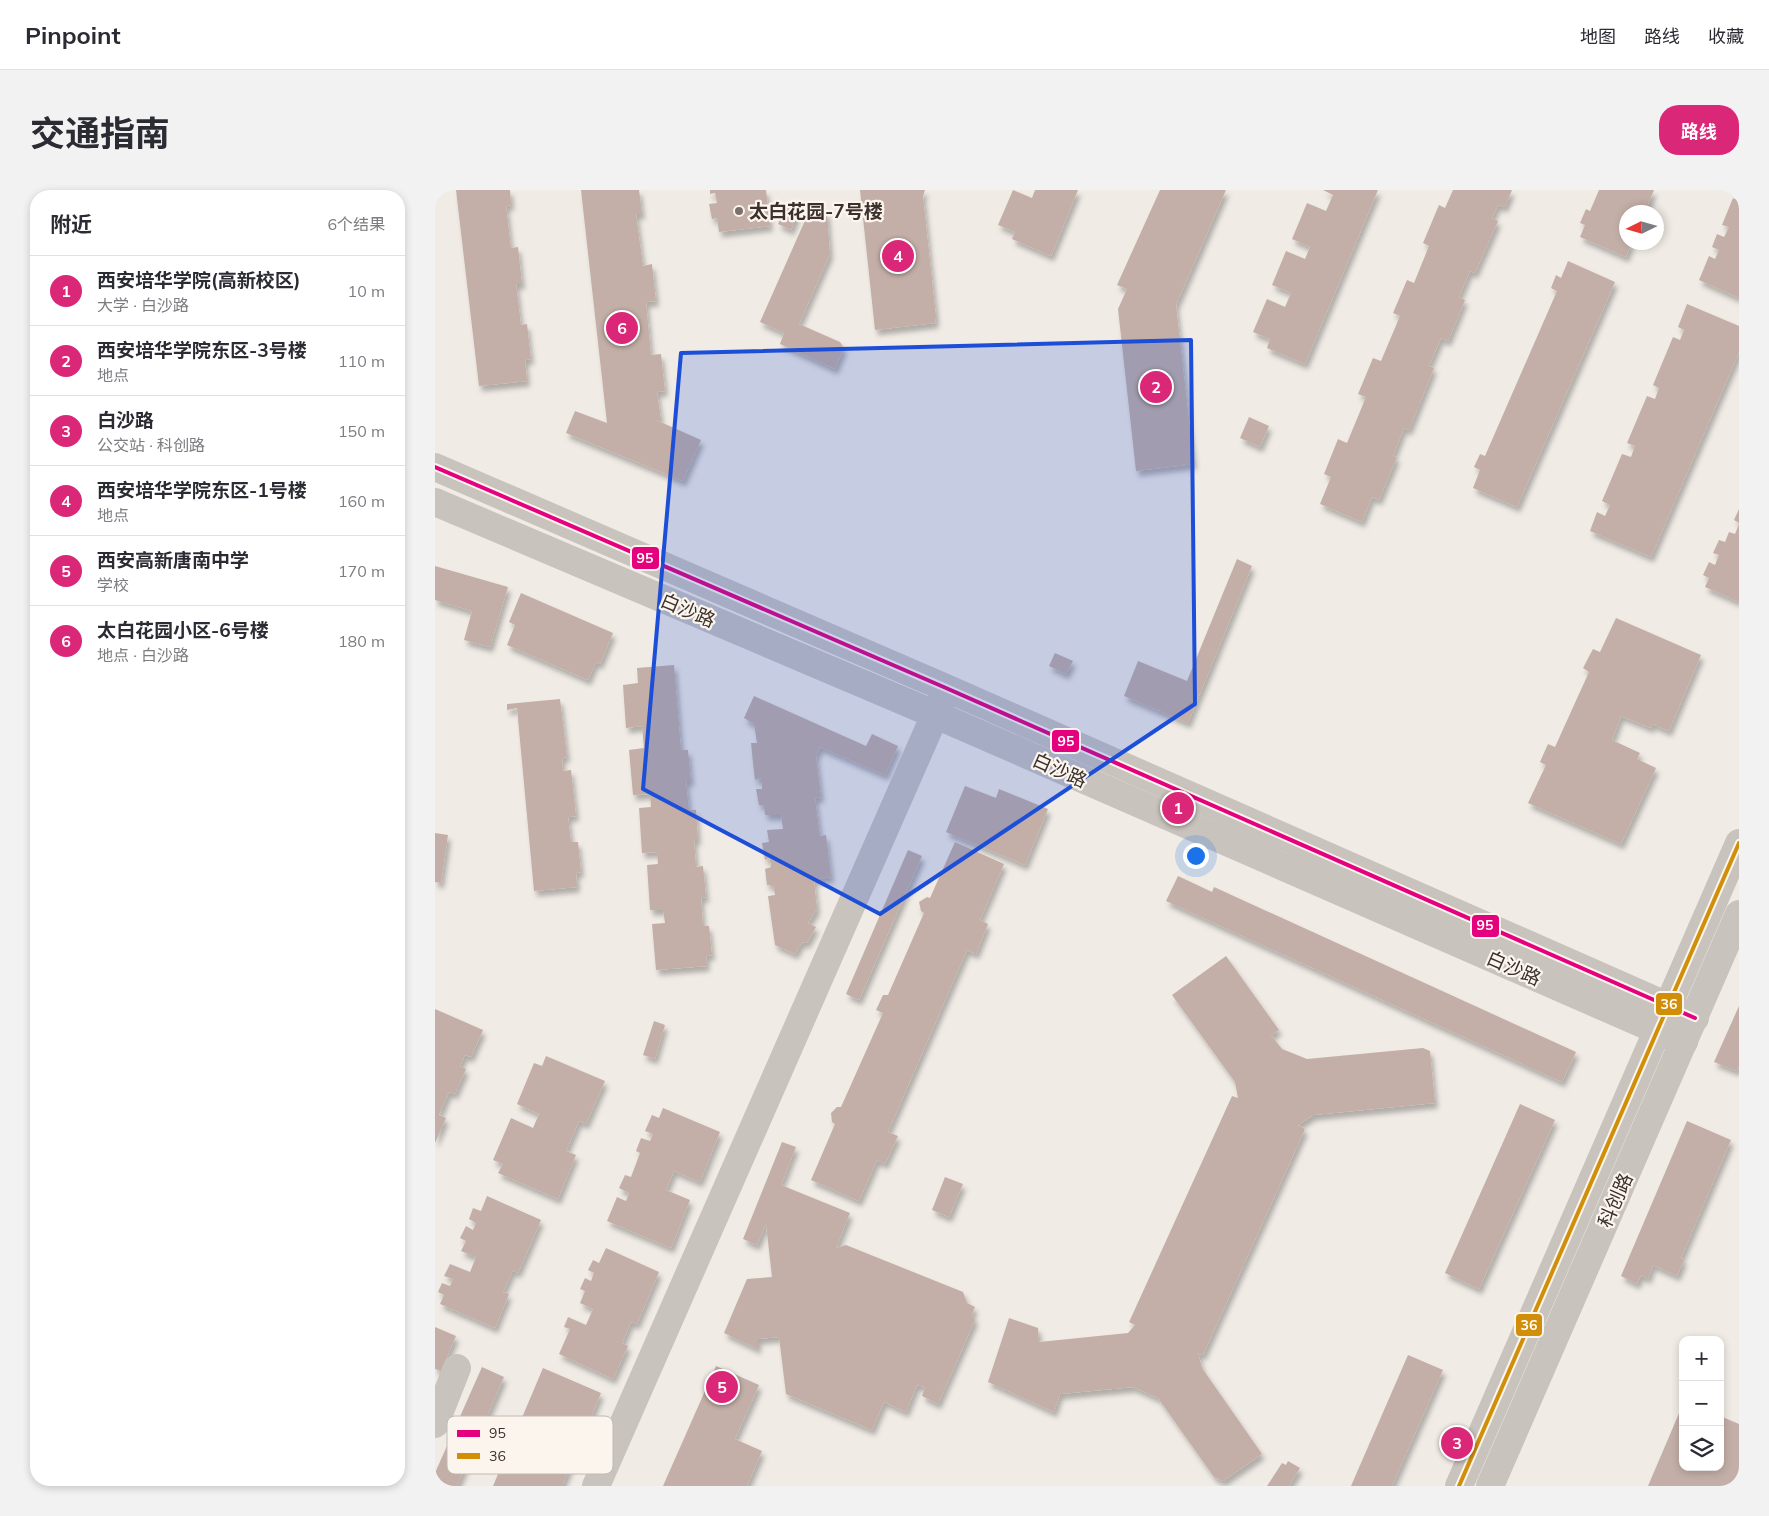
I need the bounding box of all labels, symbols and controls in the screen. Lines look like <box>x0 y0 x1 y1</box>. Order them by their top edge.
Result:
text: Pinpoint <box>25 20 121 50</box>
text: 地图 <box>1580 25 1616 48</box>
text: 路线 <box>1644 25 1680 48</box>
text: 收藏 <box>1708 25 1744 48</box>
button: 路线 <box>1659 105 1739 155</box>
text: 交通指南 <box>30 111 170 155</box>
place label: 太白花园-7号楼 <box>749 199 883 223</box>
marker: 太白花园-7号楼 <box>733 205 745 217</box>
north arrow <box>1619 205 1664 250</box>
text: 附近 <box>50 211 92 237</box>
text: 6个结果 <box>327 214 385 234</box>
pin: 4 <box>882 237 914 275</box>
text: 西安培华学院(高新校区) <box>97 268 301 292</box>
text: 1 <box>61 281 71 301</box>
text: 10 m <box>348 281 385 301</box>
text: 大学 · 白沙路 <box>97 295 189 315</box>
pin: 6 <box>606 309 638 347</box>
text: 西安培华学院东区-3号楼 <box>97 338 307 362</box>
text: 2 <box>61 351 71 371</box>
text: 110 m <box>338 351 385 371</box>
text: 地点 <box>97 365 129 385</box>
pin: 2 <box>1140 368 1172 406</box>
text: 白沙路 <box>97 408 154 432</box>
text: 3 <box>61 421 71 441</box>
text: 150 m <box>338 421 385 441</box>
text: 公交站 · 科创路 <box>97 435 205 455</box>
text: 西安培华学院东区-1号楼 <box>97 478 307 502</box>
text: 4 <box>61 491 71 511</box>
text: 160 m <box>338 491 385 511</box>
text: 地点 <box>97 505 129 525</box>
line badge: 95 <box>631 546 660 570</box>
text: 西安高新唐南中学 <box>97 548 249 572</box>
text: 95 <box>637 549 653 567</box>
text: 5 <box>61 561 71 581</box>
text: 170 m <box>338 561 385 581</box>
text: 学校 <box>97 575 129 595</box>
street label: 白沙路 <box>657 588 719 632</box>
text: 太白花园小区-6号楼 <box>97 618 269 642</box>
text: 6 <box>61 631 71 651</box>
text: 180 m <box>338 631 385 651</box>
text: 地点 · 白沙路 <box>97 645 189 665</box>
line badge: 95 <box>1051 729 1080 753</box>
text: 95 <box>1058 732 1074 750</box>
street label: 白沙路 <box>1029 747 1091 793</box>
pin: 1 <box>1162 789 1194 827</box>
your location <box>1183 843 1209 869</box>
line badge: 95 <box>1471 914 1500 938</box>
text: 95 <box>1477 916 1493 934</box>
street label: 白沙路 <box>1483 945 1545 991</box>
line badge: 36 <box>1655 992 1683 1016</box>
text: 36 <box>1661 995 1677 1013</box>
street label: 科创路 <box>1592 1169 1638 1231</box>
line badge: 36 <box>1515 1313 1543 1337</box>
text: 36 <box>1521 1316 1537 1334</box>
map controls <box>1679 1336 1724 1471</box>
button: + <box>1679 1336 1724 1381</box>
pin: 5 <box>706 1368 738 1406</box>
button: − <box>1679 1381 1724 1426</box>
legend <box>447 1416 613 1474</box>
text: 95 <box>489 1424 506 1442</box>
pin: 3 <box>1441 1424 1473 1462</box>
button: layers <box>1679 1426 1724 1471</box>
text: 36 <box>489 1447 506 1465</box>

